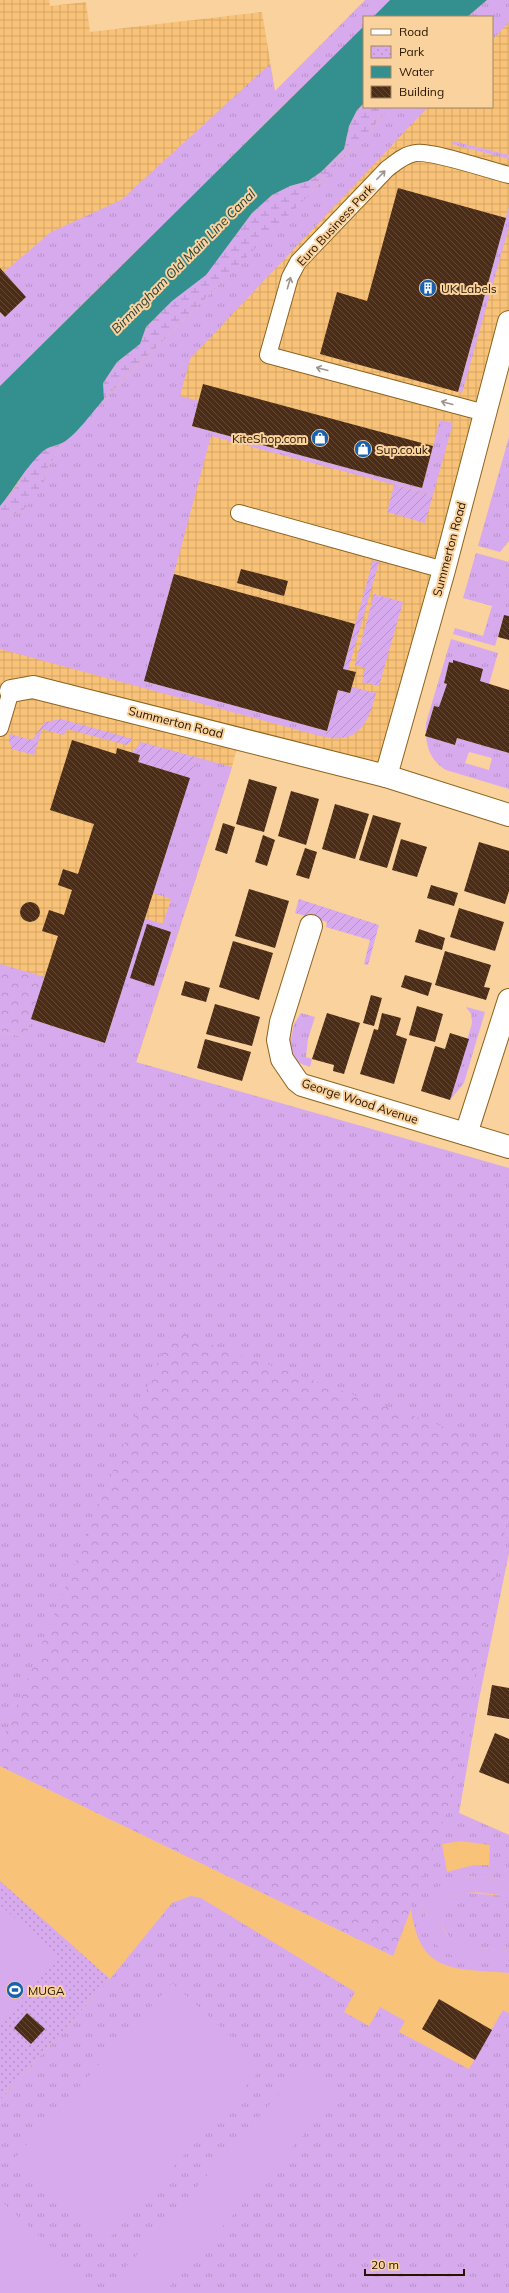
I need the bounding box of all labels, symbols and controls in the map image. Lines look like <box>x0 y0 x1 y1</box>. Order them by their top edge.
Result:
legend <box>363 16 493 108</box>
text: Road <box>399 24 428 39</box>
text: Park <box>399 44 425 59</box>
text: Water <box>399 64 435 79</box>
text: Building <box>399 84 444 99</box>
one-way arrow <box>377 170 386 180</box>
street label: Euro Business Park <box>293 181 377 269</box>
water label: Birmingham Old Main Line Canal <box>108 185 259 336</box>
one-way arrow <box>286 277 293 290</box>
building icon: UK Labels <box>418 278 438 298</box>
place label: UK Labels <box>441 281 497 296</box>
one-way arrow <box>316 365 329 372</box>
one-way arrow <box>441 399 454 406</box>
shop icon: KiteShop.com <box>310 428 330 448</box>
place label: KiteShop.com <box>232 431 307 446</box>
shop icon: Sup.co.uk <box>353 439 373 459</box>
place label: Sup.co.uk <box>376 442 429 457</box>
street label: Summerton Road <box>429 500 469 598</box>
street label: Summerton Road <box>127 703 225 741</box>
street label: George Wood Avenue <box>300 1075 420 1127</box>
sports icon: MUGA <box>5 1980 25 2000</box>
place label: MUGA <box>28 1983 65 1998</box>
scale bar <box>365 2251 464 2277</box>
text: 20 m <box>371 2257 399 2272</box>

